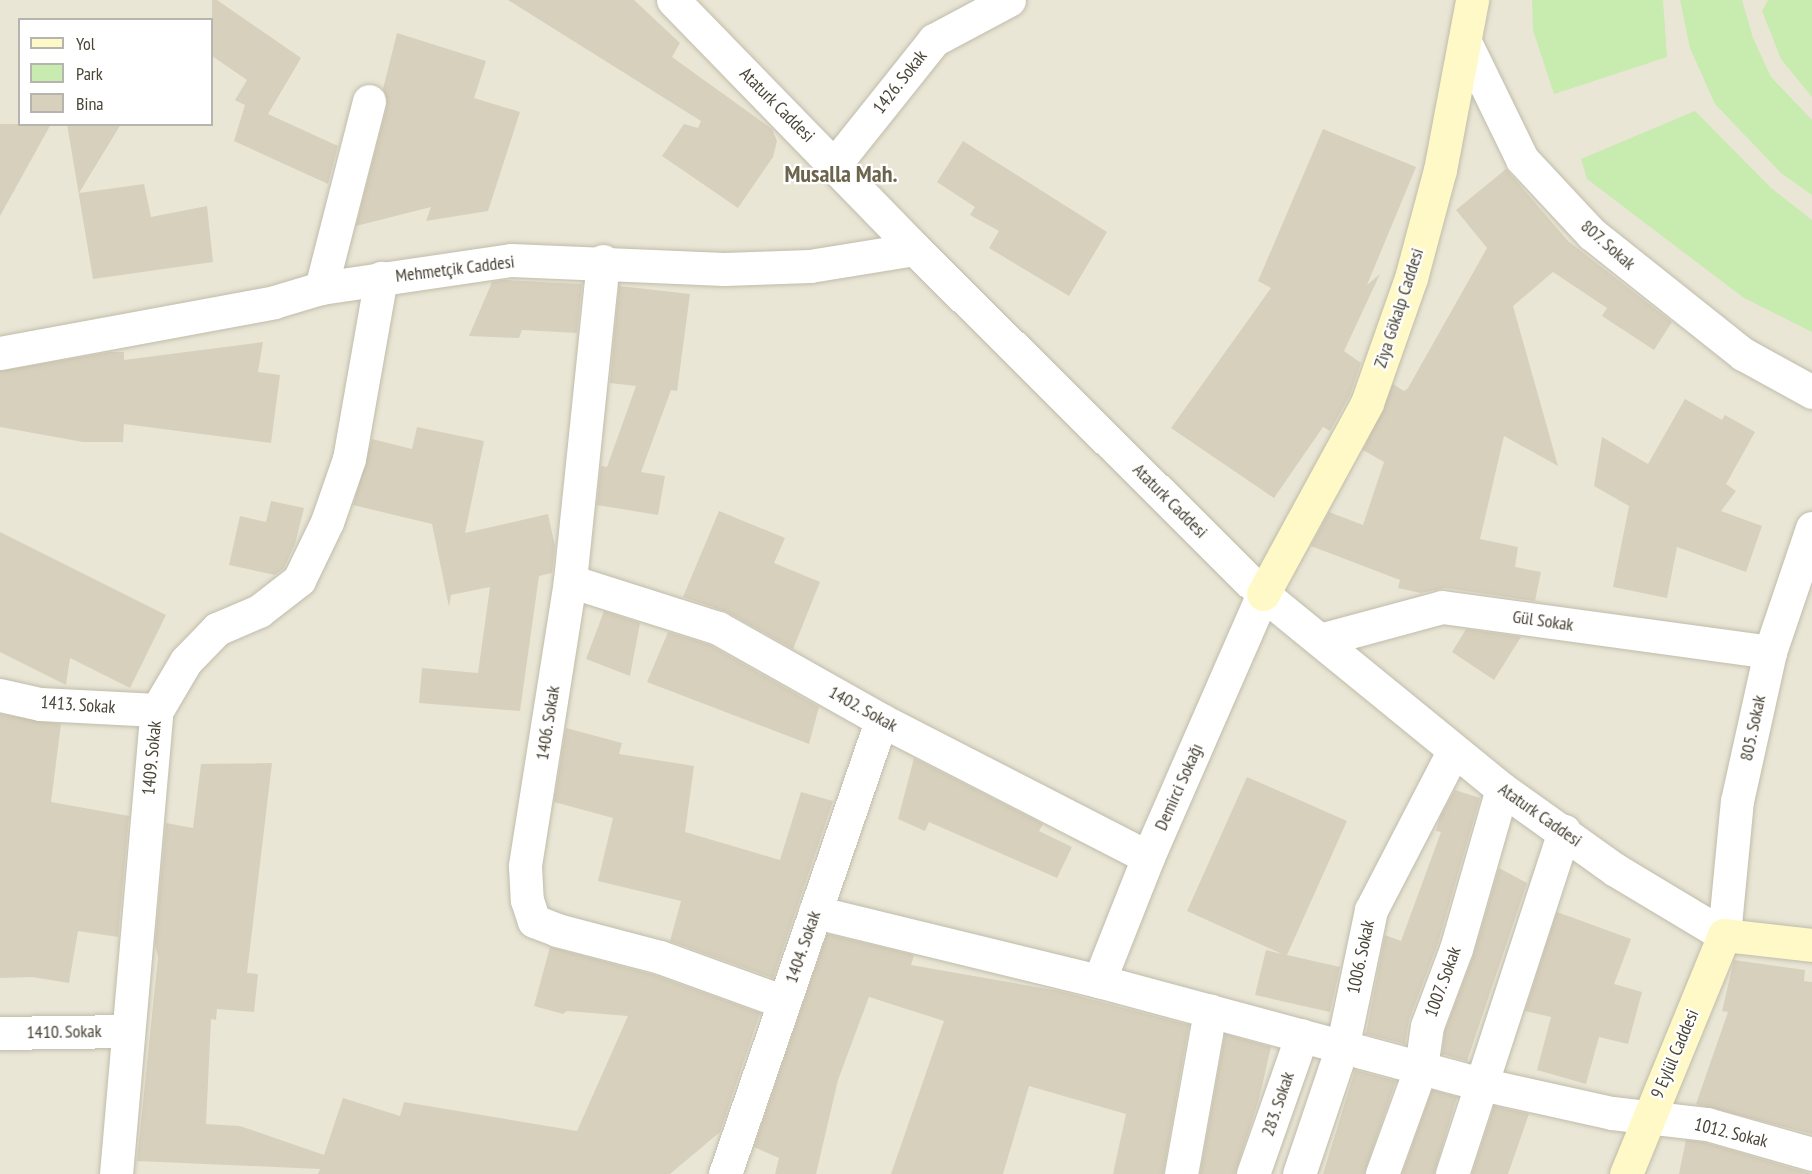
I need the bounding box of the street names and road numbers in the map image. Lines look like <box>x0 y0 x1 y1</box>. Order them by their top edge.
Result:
street label: 1426. Sokak <box>868 45 932 119</box>
street label: Ataturk Caddesi <box>735 63 819 147</box>
street label: 807. Sokak <box>1576 215 1640 275</box>
street label: Ziya Gökalp Caddesi <box>1369 245 1429 371</box>
street label: Mehmetçik Caddesi <box>394 251 516 287</box>
street label: Ataturk Caddesi <box>1128 459 1212 543</box>
street label: Gül Sokak <box>1511 606 1575 636</box>
street label: 1402. Sokak <box>824 681 902 737</box>
street label: 1406. Sokak <box>531 684 565 762</box>
street label: 1413. Sokak <box>39 692 117 718</box>
street label: 805. Sokak <box>1735 693 1771 763</box>
street label: 1409. Sokak <box>138 719 166 797</box>
street label: Demirci Sokağı <box>1150 740 1208 834</box>
street label: Ataturk Caddesi <box>1494 778 1586 852</box>
street label: 1404. Sokak <box>780 908 826 986</box>
street label: 1006. Sokak <box>1343 918 1379 996</box>
street label: 1007. Sokak <box>1420 943 1466 1021</box>
street label: 9 Eylül Caddesi <box>1647 1006 1703 1102</box>
street label: 1410. Sokak <box>26 1021 102 1043</box>
street label: 283. Sokak <box>1257 1068 1299 1140</box>
street label: 1012. Sokak <box>1691 1113 1771 1153</box>

